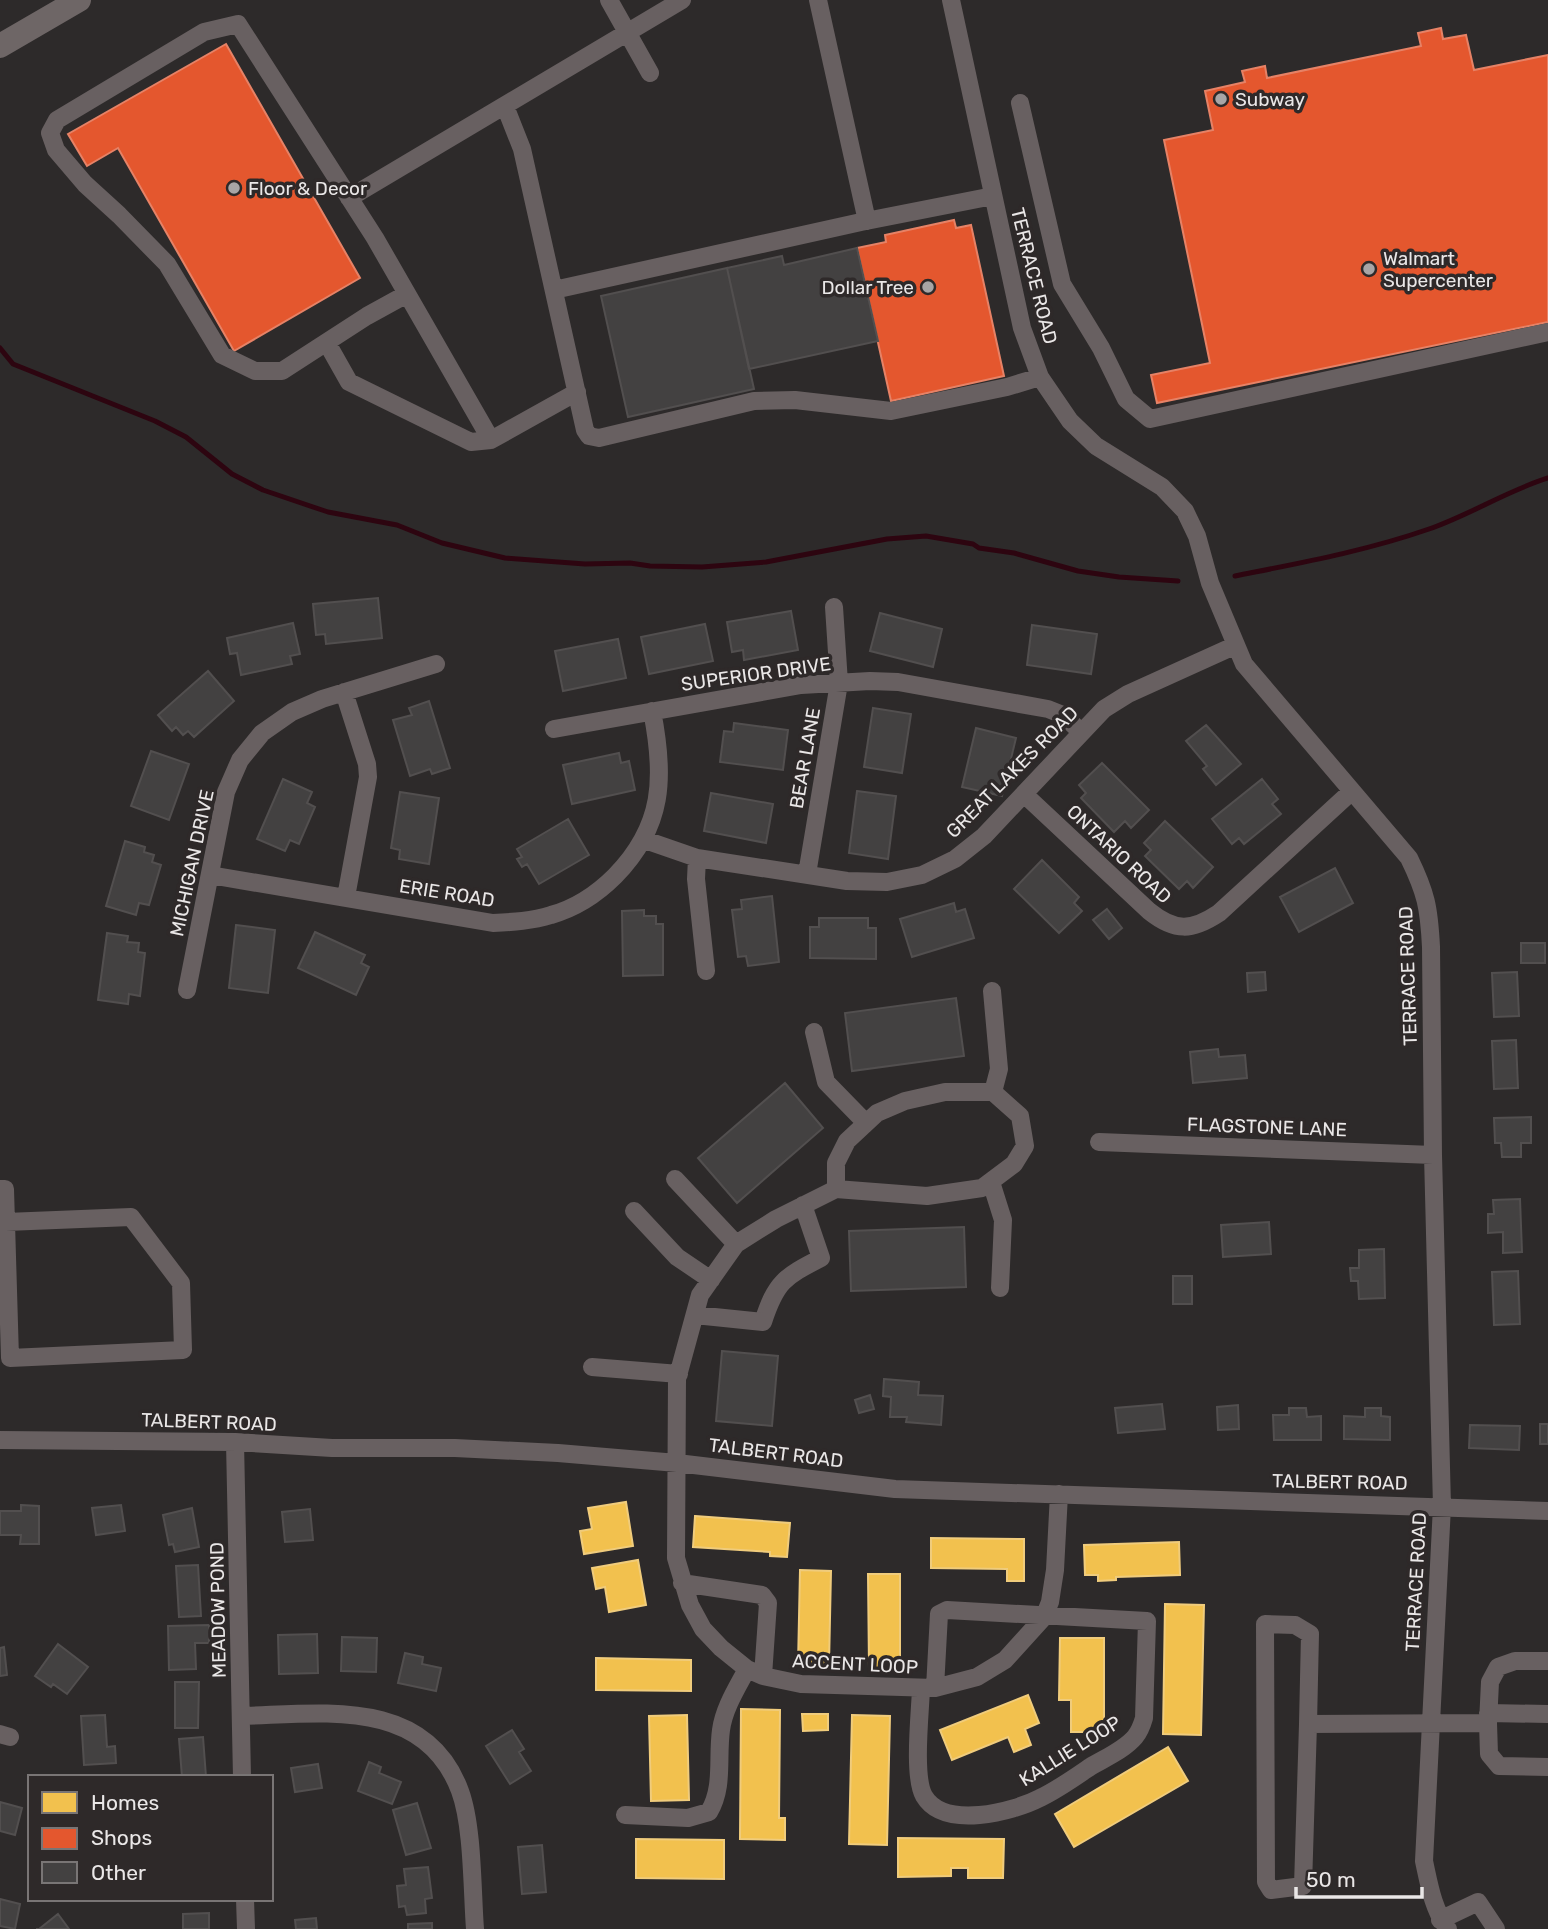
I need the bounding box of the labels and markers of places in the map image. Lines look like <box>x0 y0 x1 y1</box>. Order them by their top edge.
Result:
place label: Subway <box>1235 88 1305 111</box>
marker: Subway <box>1213 91 1229 107</box>
place label: Floor & Decor <box>248 177 368 200</box>
marker: Floor & Decor <box>226 180 242 196</box>
place label: Walmart Supercenter <box>1383 247 1494 292</box>
marker: Walmart Supercenter <box>1361 261 1377 277</box>
place label: Dollar Tree <box>822 276 914 299</box>
marker: Dollar Tree <box>920 279 936 295</box>

